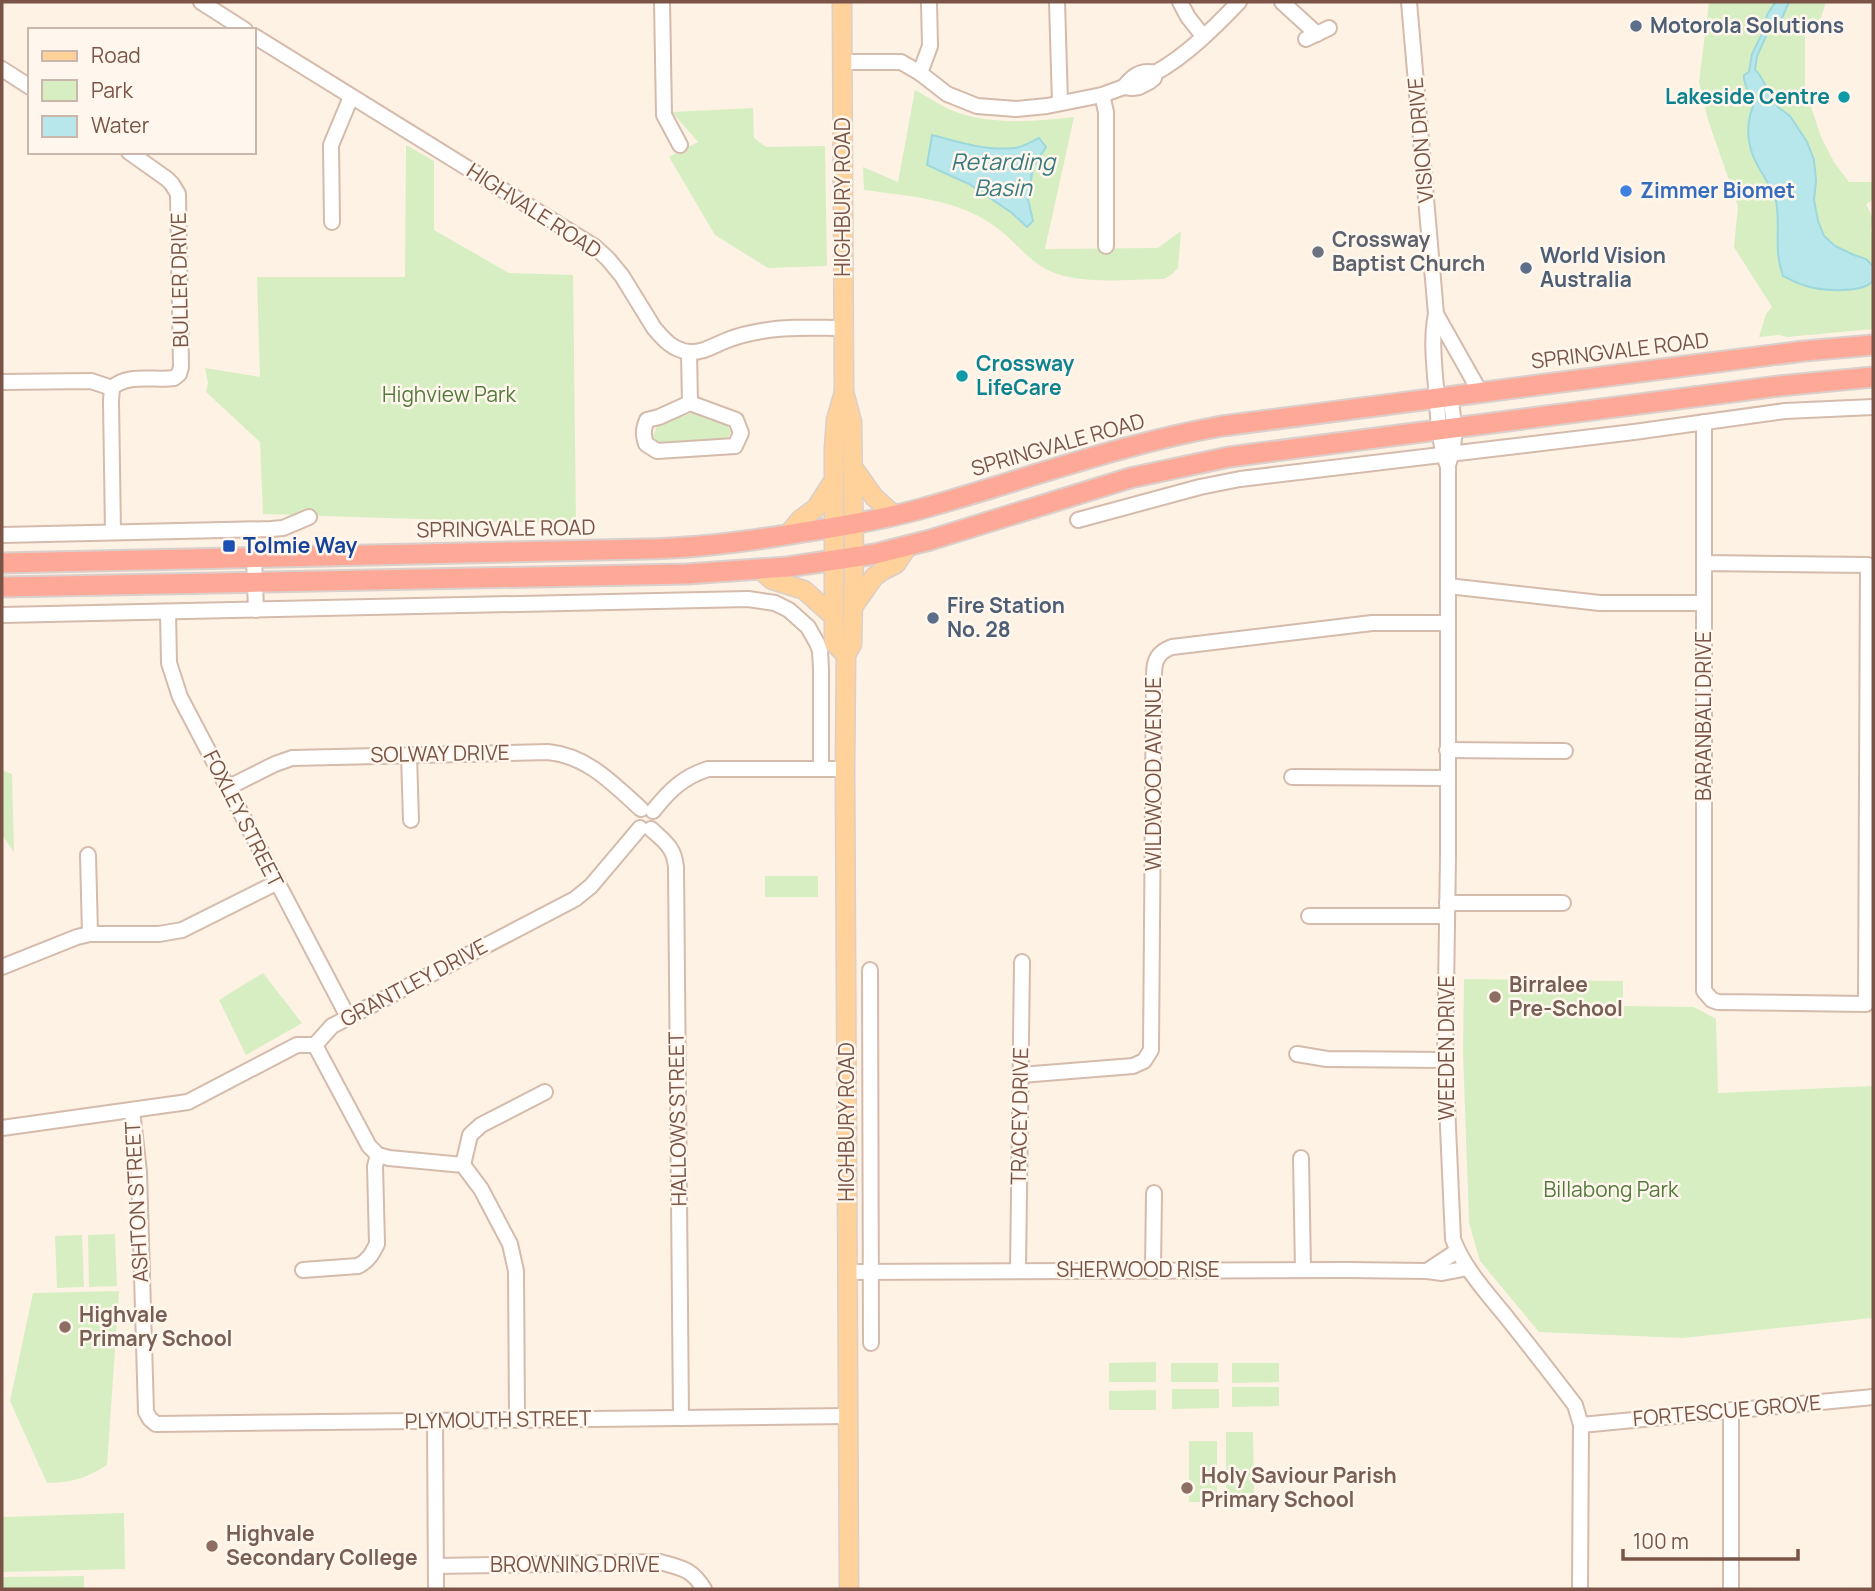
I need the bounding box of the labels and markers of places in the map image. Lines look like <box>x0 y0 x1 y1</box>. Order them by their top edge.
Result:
place label: Motorola Solutions <box>1650 11 1844 39</box>
marker: Motorola Solutions <box>1628 18 1644 34</box>
place label: Lakeside Centre <box>1665 82 1830 110</box>
marker: Lakeside Centre <box>1836 89 1852 105</box>
place label: Zimmer Biomet <box>1640 176 1795 204</box>
marker: Zimmer Biomet <box>1618 183 1634 199</box>
place label: Crossway Baptist Church <box>1332 225 1485 277</box>
place label: World Vision Australia <box>1540 241 1666 293</box>
marker: Crossway Baptist Church <box>1310 244 1326 260</box>
marker: World Vision Australia <box>1518 260 1534 276</box>
place label: Crossway LifeCare <box>976 349 1074 401</box>
marker: Crossway LifeCare <box>954 368 970 384</box>
place label: Tolmie Way <box>243 531 358 559</box>
marker: Tolmie Way <box>221 538 237 554</box>
place label: Fire Station No. 28 <box>947 591 1065 643</box>
marker: Fire Station No. 28 <box>925 610 941 626</box>
place label: Birralee Pre-School <box>1509 970 1623 1022</box>
marker: Birralee Pre-School <box>1487 989 1503 1005</box>
place label: Highvale Primary School <box>79 1300 233 1352</box>
marker: Highvale Primary School <box>57 1319 73 1335</box>
place label: Holy Saviour Parish Primary School <box>1201 1461 1397 1513</box>
marker: Holy Saviour Parish Primary School <box>1179 1480 1195 1496</box>
place label: Highvale Secondary College <box>226 1519 418 1571</box>
marker: Highvale Secondary College <box>204 1538 220 1554</box>

